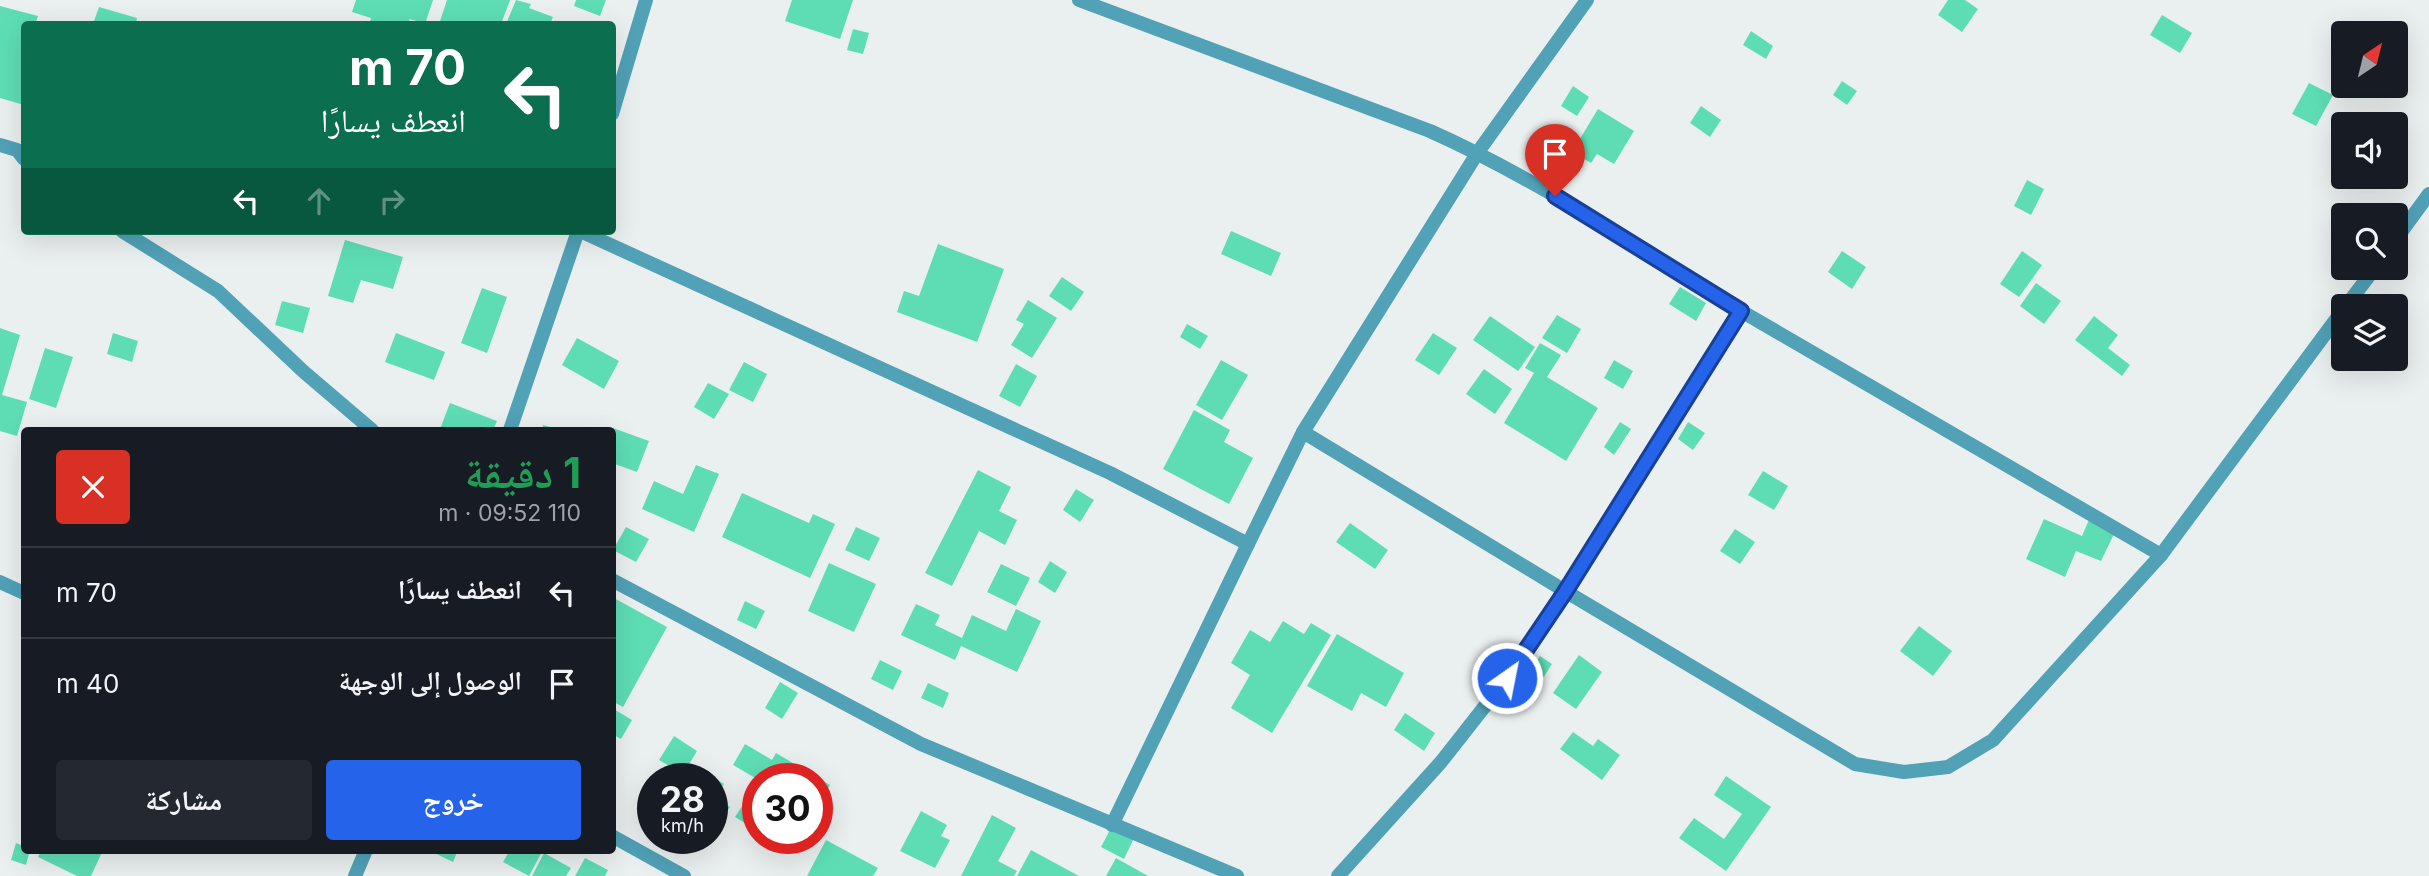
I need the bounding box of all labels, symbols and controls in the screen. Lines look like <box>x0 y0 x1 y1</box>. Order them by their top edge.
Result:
north arrow <box>2331 21 2408 98</box>
map controls <box>2331 21 2408 371</box>
text: 70 m <box>349 38 466 97</box>
icon: left <box>490 49 581 140</box>
text: انعطف يسارًا <box>321 101 466 140</box>
button: sound <box>2331 112 2408 189</box>
pin <box>1525 124 1585 196</box>
icon: arrive <box>1536 135 1574 173</box>
icon: left <box>227 182 265 220</box>
icon: ahead <box>300 182 338 220</box>
icon: right <box>373 182 411 220</box>
button: search <box>2331 203 2408 280</box>
button: layers <box>2331 294 2408 371</box>
text: 1 دقيقة <box>465 447 581 498</box>
button: close <box>56 450 130 524</box>
text: 110 m · 09:52 <box>438 499 581 527</box>
text: انعطف يسارًا <box>398 574 522 605</box>
icon: left <box>543 574 581 612</box>
text: 70 m <box>56 577 117 608</box>
position arrow <box>1470 641 1544 715</box>
text: الوصول إلى الوجهة <box>339 665 522 696</box>
icon: arrive <box>543 665 581 703</box>
text: 40 m <box>56 668 119 699</box>
button: مشاركة <box>56 760 312 840</box>
button: خروج <box>326 760 581 840</box>
speed limit sign: 30 <box>742 763 833 854</box>
text: 28 <box>660 778 705 820</box>
text: km/h <box>661 815 704 836</box>

